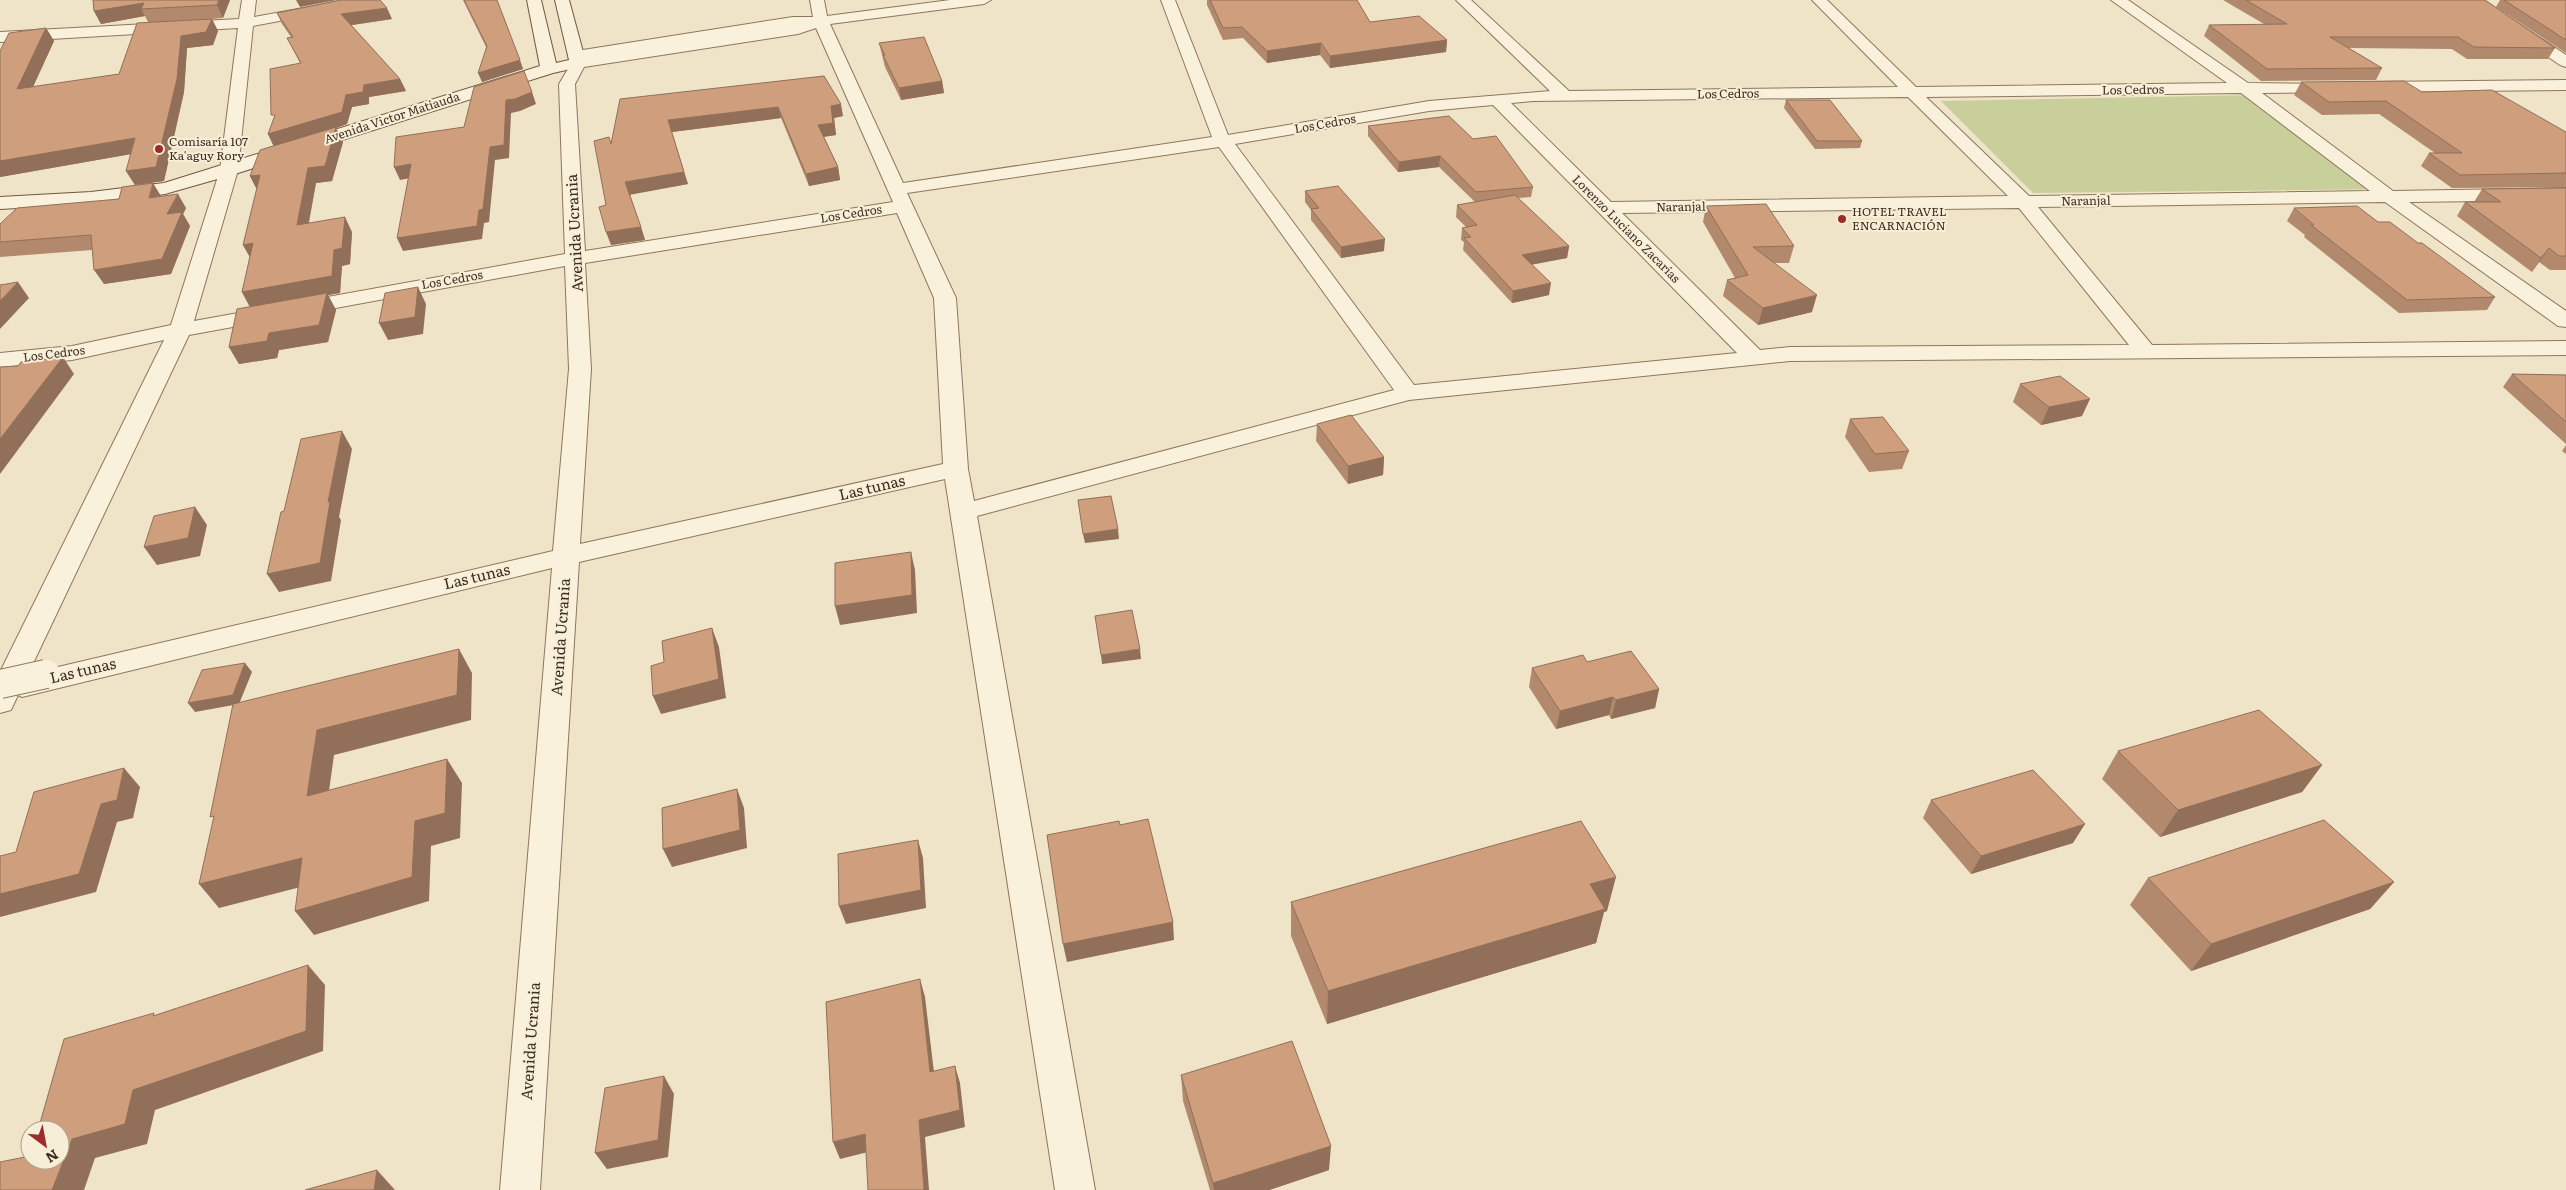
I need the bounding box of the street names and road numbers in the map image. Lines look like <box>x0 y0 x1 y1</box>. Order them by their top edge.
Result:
street label: Los Cedros <box>2102 79 2165 99</box>
street label: Los Cedros <box>1697 83 1760 103</box>
street label: Avenida Victor Matiauda <box>322 86 462 147</box>
street label: Los Cedros <box>1293 109 1358 137</box>
street label: Lorenzo Luciano Zacarías <box>1569 170 1685 287</box>
street label: Avenida Ucrania <box>559 173 588 293</box>
street label: Naranjal <box>2061 191 2111 209</box>
street label: Naranjal <box>1656 197 1706 215</box>
street label: Los Cedros <box>819 199 883 227</box>
street label: Los Cedros <box>420 265 485 293</box>
street label: Los Cedros <box>22 340 86 366</box>
street label: Las tunas <box>836 468 907 505</box>
street label: Las tunas <box>441 557 512 594</box>
street label: Avenida Ucrania <box>544 576 575 697</box>
street label: Las tunas <box>47 651 118 688</box>
street label: Avenida Ucrania <box>514 980 545 1101</box>

